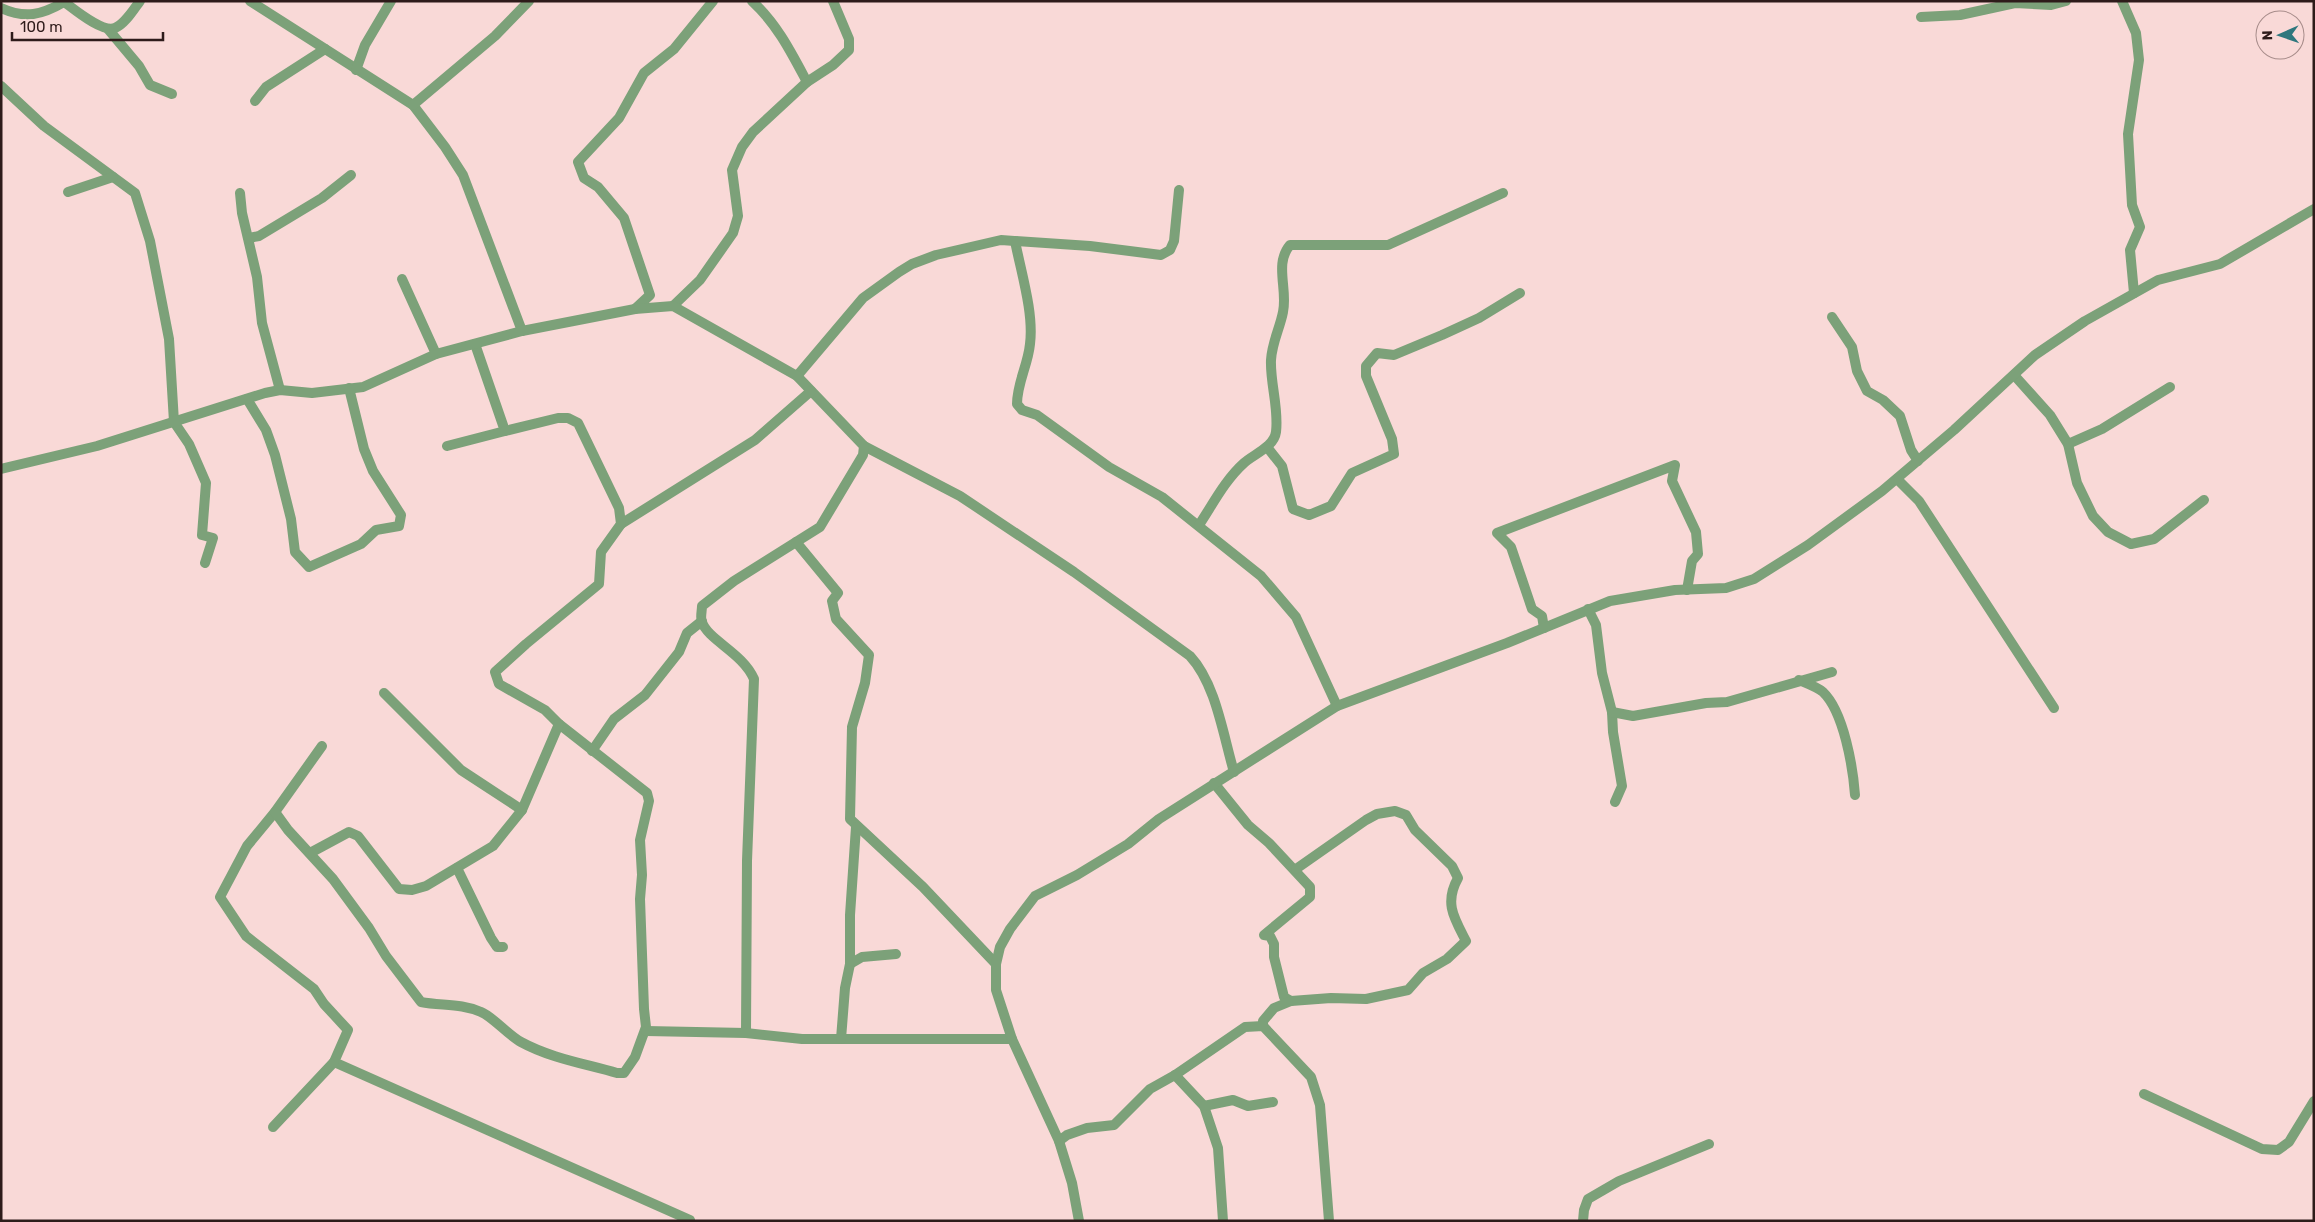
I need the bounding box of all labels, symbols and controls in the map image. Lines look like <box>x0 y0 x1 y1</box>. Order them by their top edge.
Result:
scale bar <box>12 10 164 42</box>
north arrow <box>2255 10 2305 60</box>
text: 100 m <box>20 18 62 36</box>
text: N <box>2259 30 2276 41</box>

